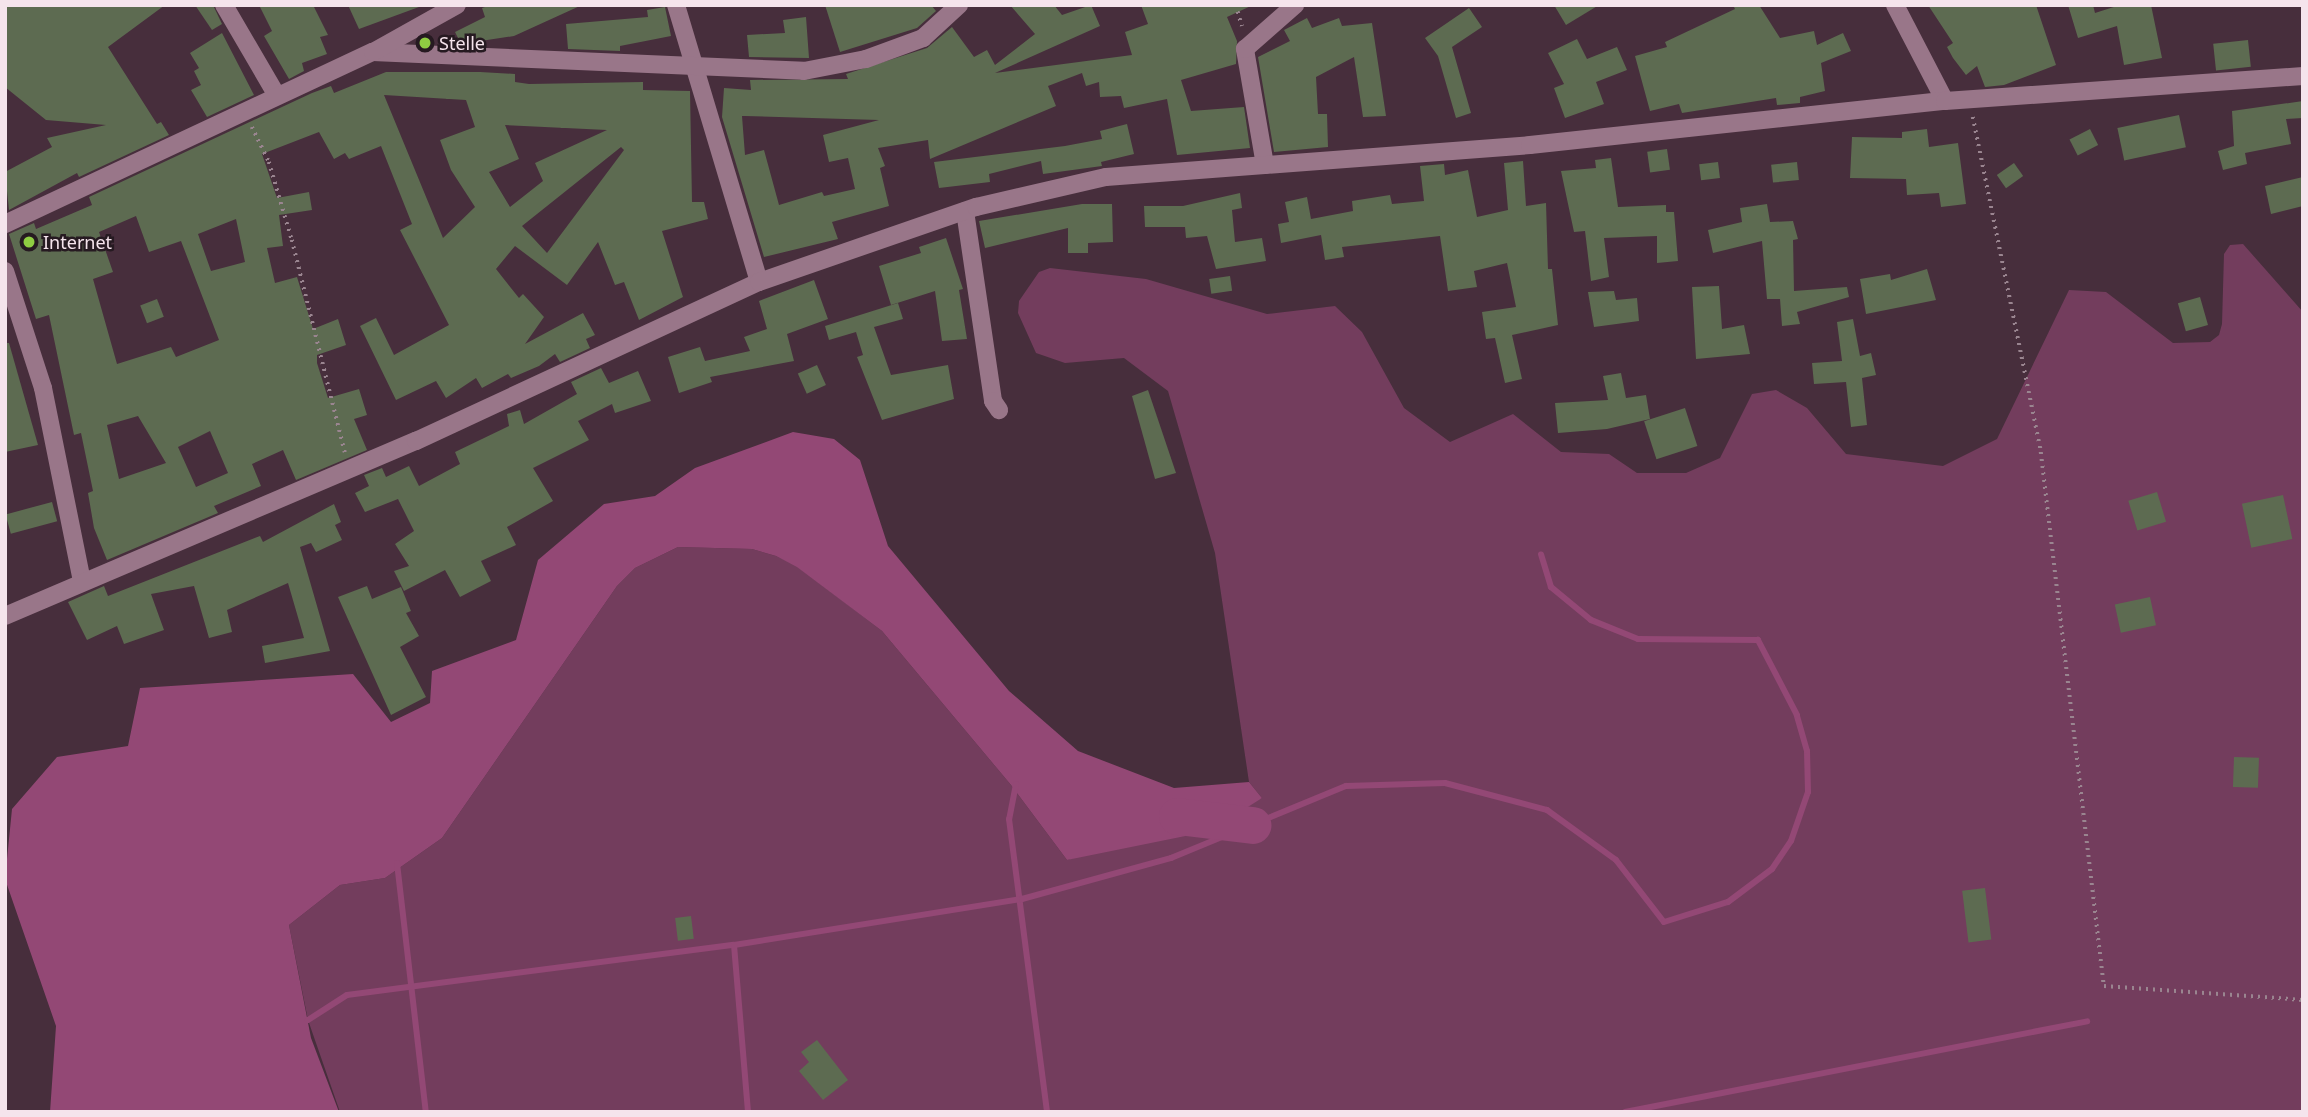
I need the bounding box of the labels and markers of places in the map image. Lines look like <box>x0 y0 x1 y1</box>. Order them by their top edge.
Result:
place label: Stelle <box>439 32 485 54</box>
marker: Stelle <box>417 35 433 51</box>
place label: Internet <box>43 231 112 253</box>
marker: Internet <box>21 234 37 250</box>

